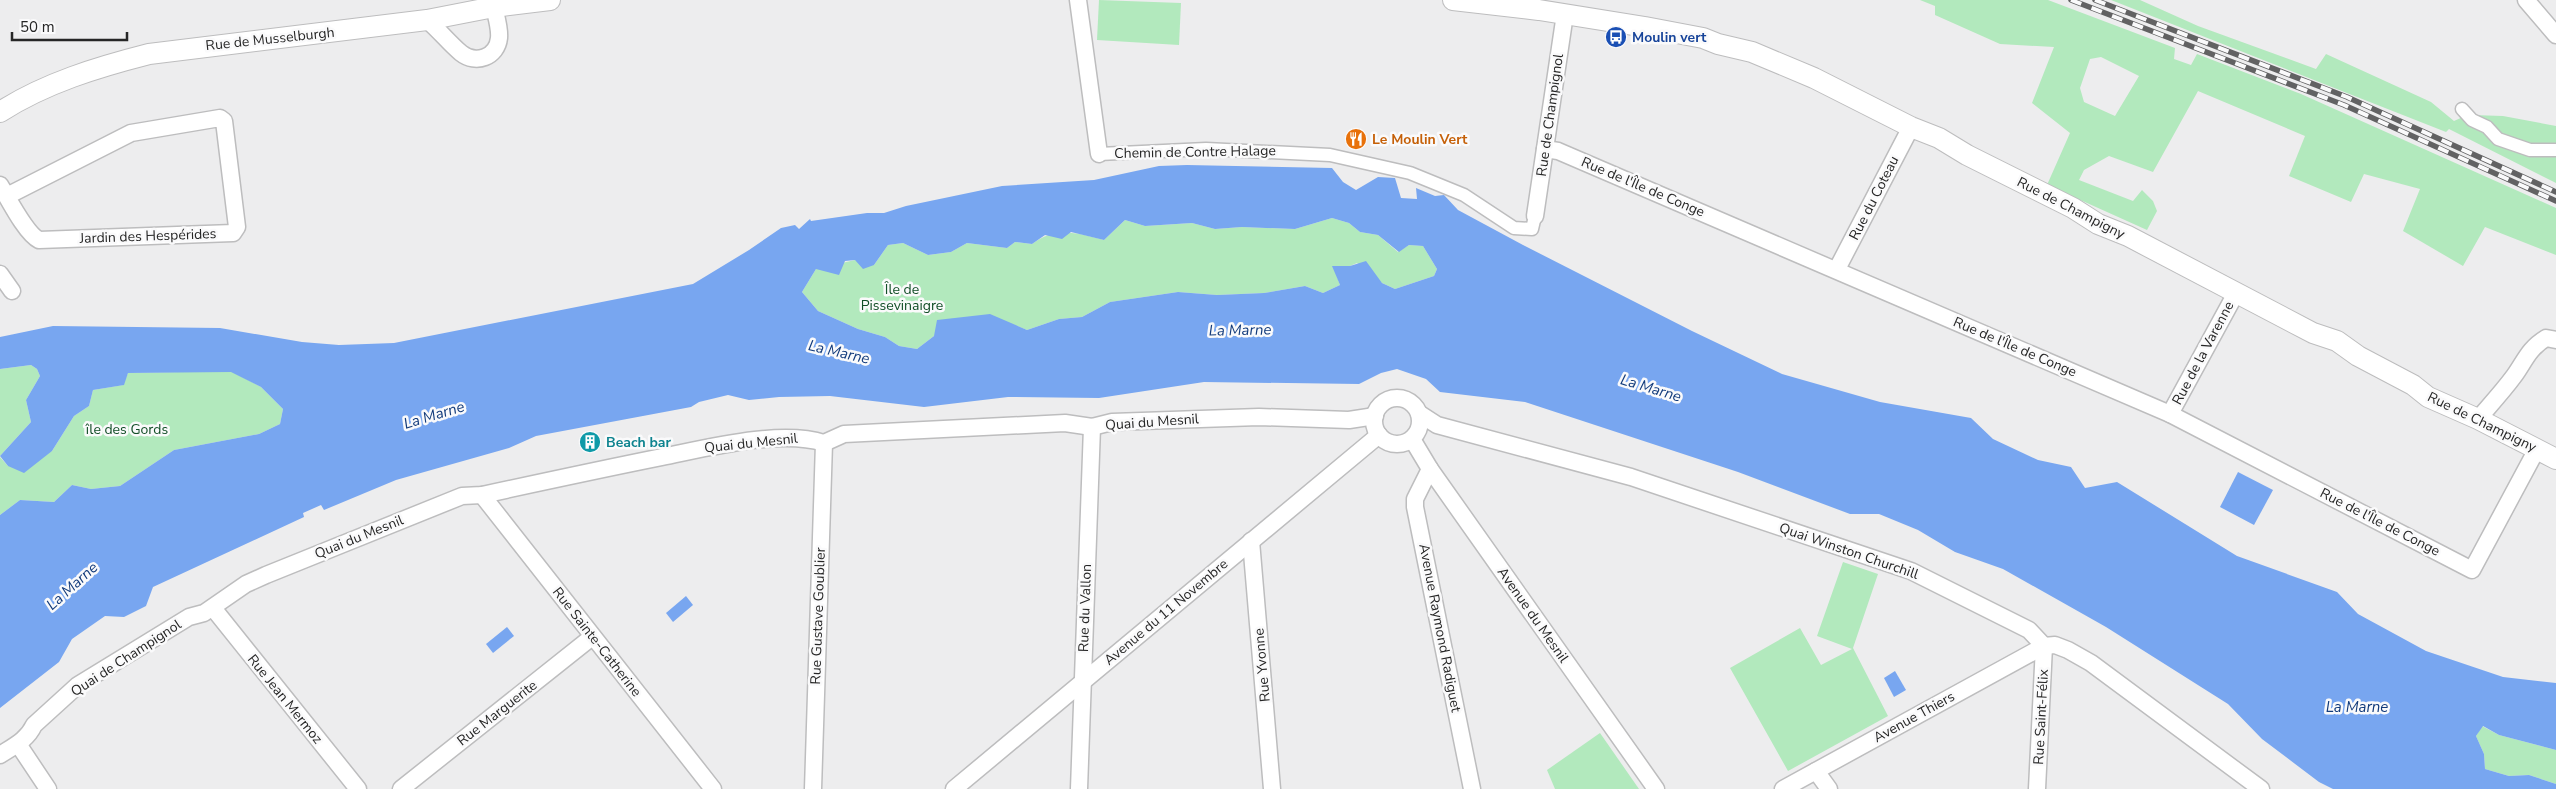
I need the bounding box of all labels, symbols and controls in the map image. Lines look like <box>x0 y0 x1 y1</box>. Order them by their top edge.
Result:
scale bar <box>12 10 128 42</box>
text: 50 m <box>20 17 55 37</box>
street label: Rue de Musselburgh <box>205 23 335 55</box>
bus stop icon: Moulin vert <box>1604 25 1628 49</box>
place label: Moulin vert <box>1632 28 1707 47</box>
street label: Rue de Champignol <box>1532 52 1568 178</box>
restaurant icon: Le Moulin Vert <box>1344 127 1368 151</box>
place label: Le Moulin Vert <box>1372 130 1468 149</box>
street label: Chemin de Contre Halage <box>1114 141 1276 163</box>
street label: Rue de l'Île de Conge <box>1578 152 1708 222</box>
street label: Rue du Coteau <box>1845 153 1903 243</box>
street label: Rue de Champigny <box>2014 173 2129 244</box>
street label: Jardin des Hespérides <box>78 224 217 248</box>
park label: Île de Pissevinaigre <box>861 280 943 315</box>
street label: Rue de la Varenne <box>2168 298 2238 408</box>
street label: Rue de l'Île de Conge <box>1950 312 2080 382</box>
water label: La Marne <box>1209 319 1271 341</box>
water label: La Marne <box>806 335 872 369</box>
water label: La Marne <box>1618 369 1684 407</box>
street label: Rue de Champigny <box>2424 387 2540 457</box>
water label: La Marne <box>401 396 467 434</box>
street label: Quai du Mesnil <box>1104 409 1200 435</box>
park label: île des Gords <box>85 420 168 439</box>
street label: Quai du Mesnil <box>703 429 800 457</box>
building icon: Beach bar <box>578 430 602 454</box>
place label: Beach bar <box>606 433 672 452</box>
street label: Rue de l'Île de Conge <box>2317 483 2443 561</box>
street label: Quai du Mesnil <box>312 510 407 563</box>
street label: Quai Winston Churchill <box>1777 518 1922 584</box>
street label: Avenue Raymond Radiguet <box>1414 542 1466 714</box>
street label: Rue Gustave Goublier <box>806 547 830 685</box>
street label: Avenue du 11 Novembre <box>1100 554 1232 670</box>
water label: La Marne <box>42 558 102 614</box>
street label: Rue du Vallon <box>1074 564 1096 652</box>
street label: Avenue du Mesnil <box>1493 564 1573 667</box>
street label: Rue Sainte-Catherine <box>548 583 646 701</box>
street label: Quai de Champignol <box>67 615 186 701</box>
street label: Rue Yvonne <box>1249 627 1275 703</box>
street label: Rue Jean Mermoz <box>243 650 327 748</box>
street label: Rue Saint-Félix <box>2029 668 2053 765</box>
street label: Rue Marguerite <box>453 676 541 750</box>
street label: Avenue Thiers <box>1870 687 1958 747</box>
water label: La Marne <box>2326 697 2388 717</box>

